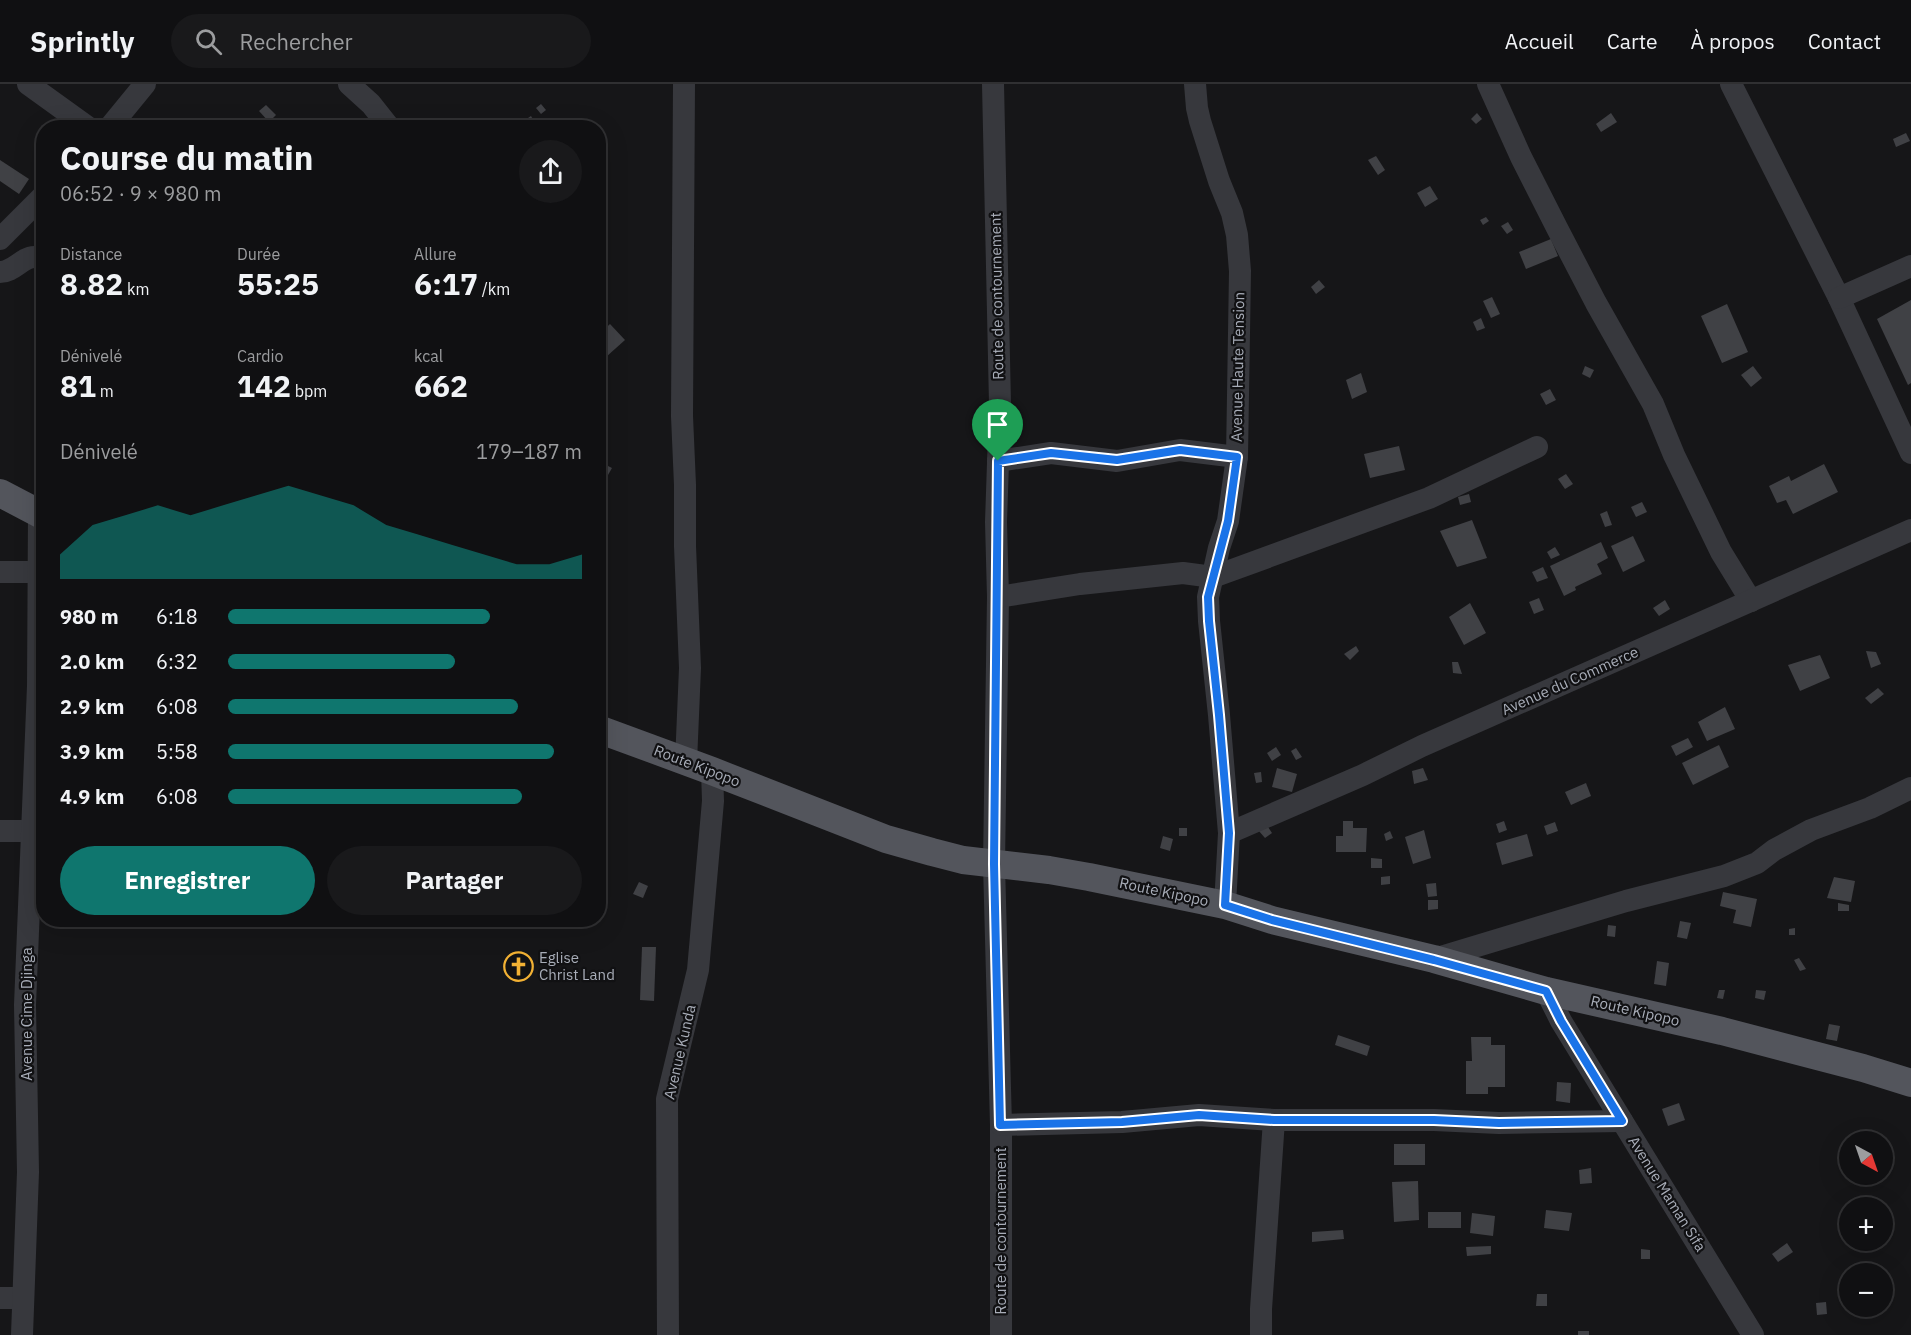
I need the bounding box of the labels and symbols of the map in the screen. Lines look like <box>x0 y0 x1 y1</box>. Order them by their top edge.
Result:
street label: Route de contournement <box>986 212 1007 380</box>
street label: Avenue Haute Tension <box>1227 292 1248 442</box>
pin <box>972 399 1023 461</box>
street label: Avenue du Commerce <box>1498 642 1641 719</box>
street label: Route Kipopo <box>651 740 743 791</box>
street label: Route Kipopo <box>1118 873 1210 910</box>
street label: Avenue Cime Djinga <box>17 947 36 1081</box>
place label: Eglise Christ Land <box>539 948 615 984</box>
church icon: Eglise Christ Land <box>502 951 534 983</box>
street label: Route Kipopo <box>1589 991 1681 1030</box>
street label: Avenue Kunda <box>659 1003 700 1101</box>
north arrow <box>1839 1131 1893 1185</box>
street label: Avenue Maman Sifa <box>1624 1133 1711 1255</box>
street label: Route de contournement <box>991 1147 1010 1315</box>

